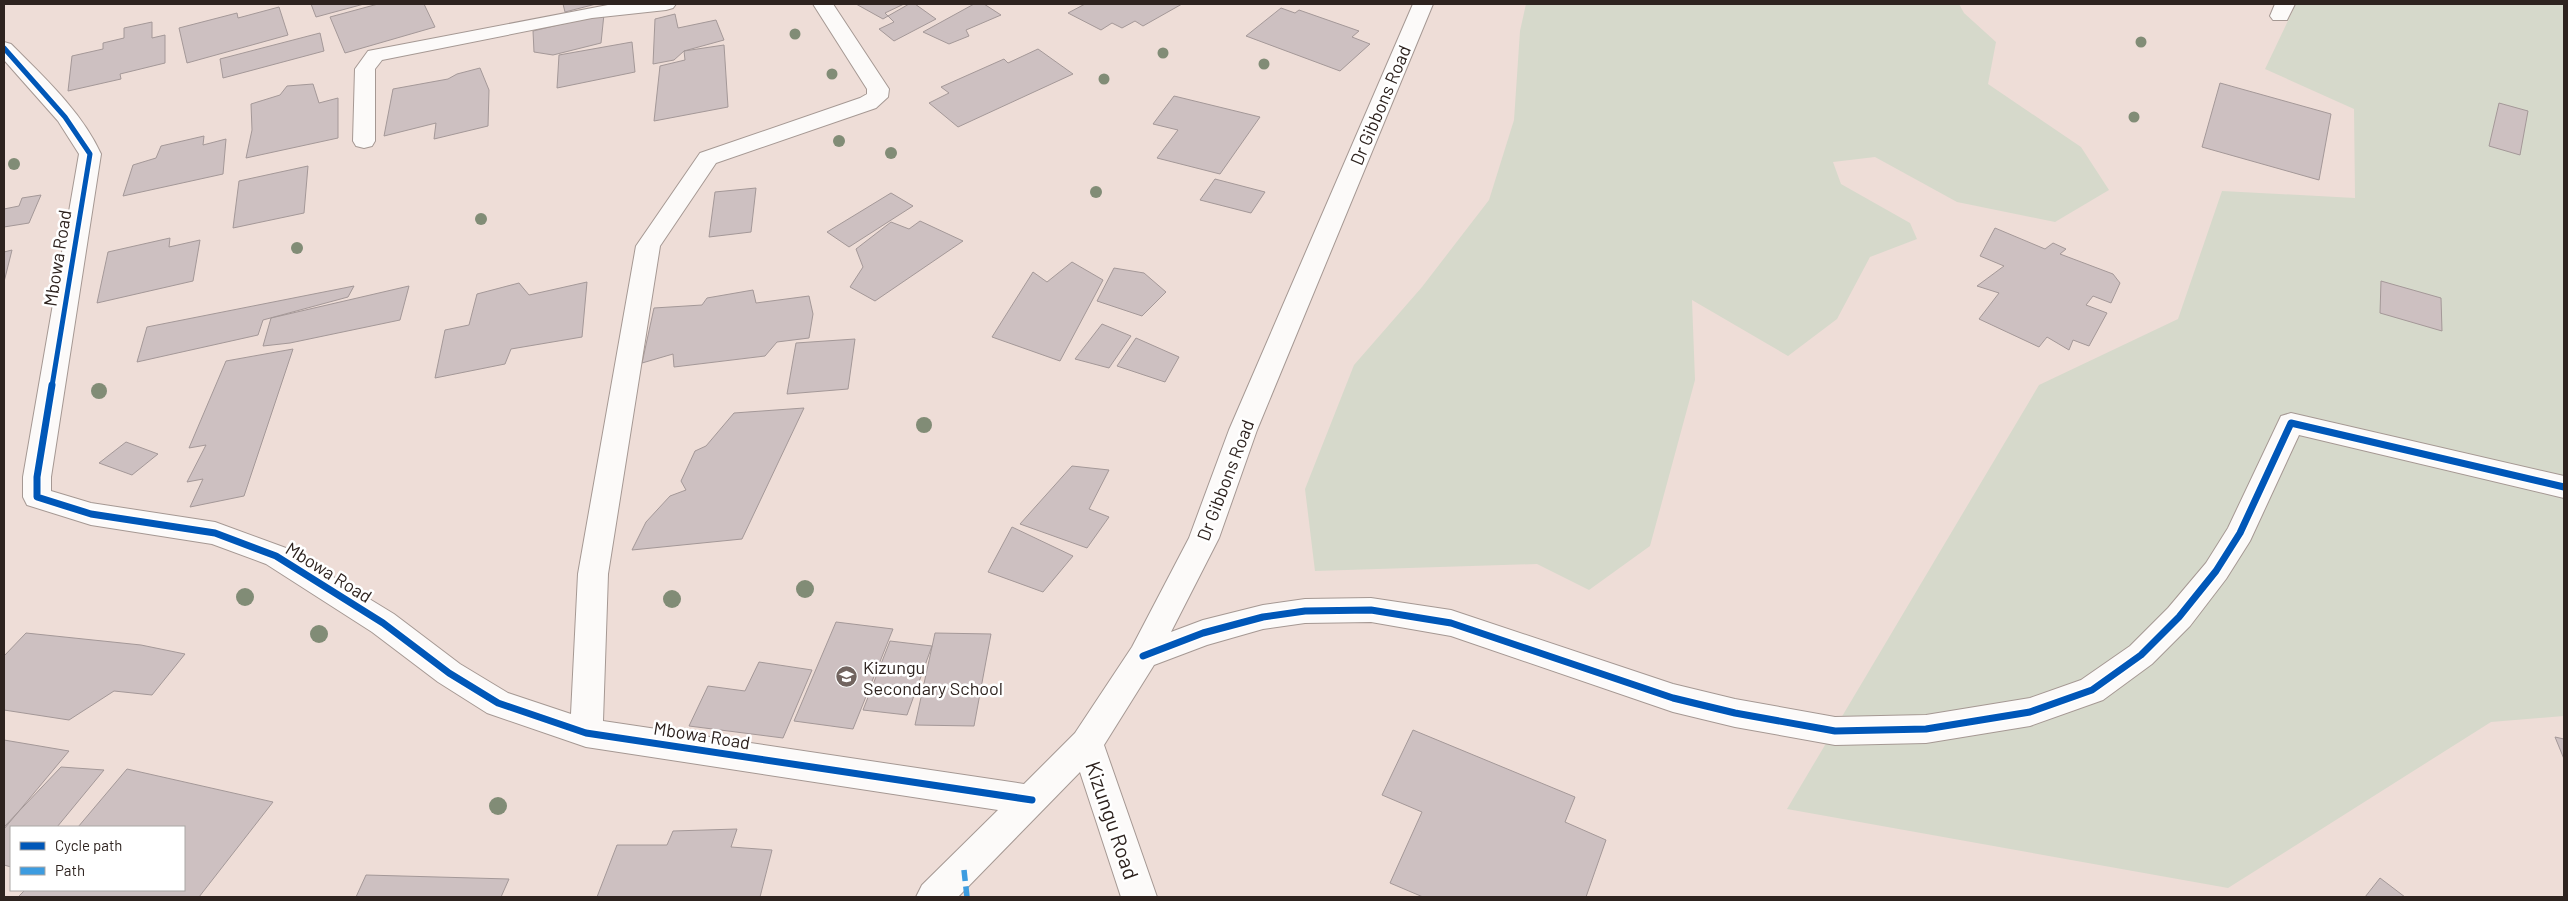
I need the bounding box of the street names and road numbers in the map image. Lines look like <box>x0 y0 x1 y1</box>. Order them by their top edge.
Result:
street label: Dr Gibbons Road <box>1345 42 1415 168</box>
street label: Mbowa Road <box>39 208 75 308</box>
street label: Dr Gibbons Road <box>1192 416 1258 544</box>
street label: Mbowa Road <box>282 537 376 607</box>
street label: Mbowa Road <box>652 717 752 753</box>
street label: Kizungu Road <box>1081 758 1145 882</box>

